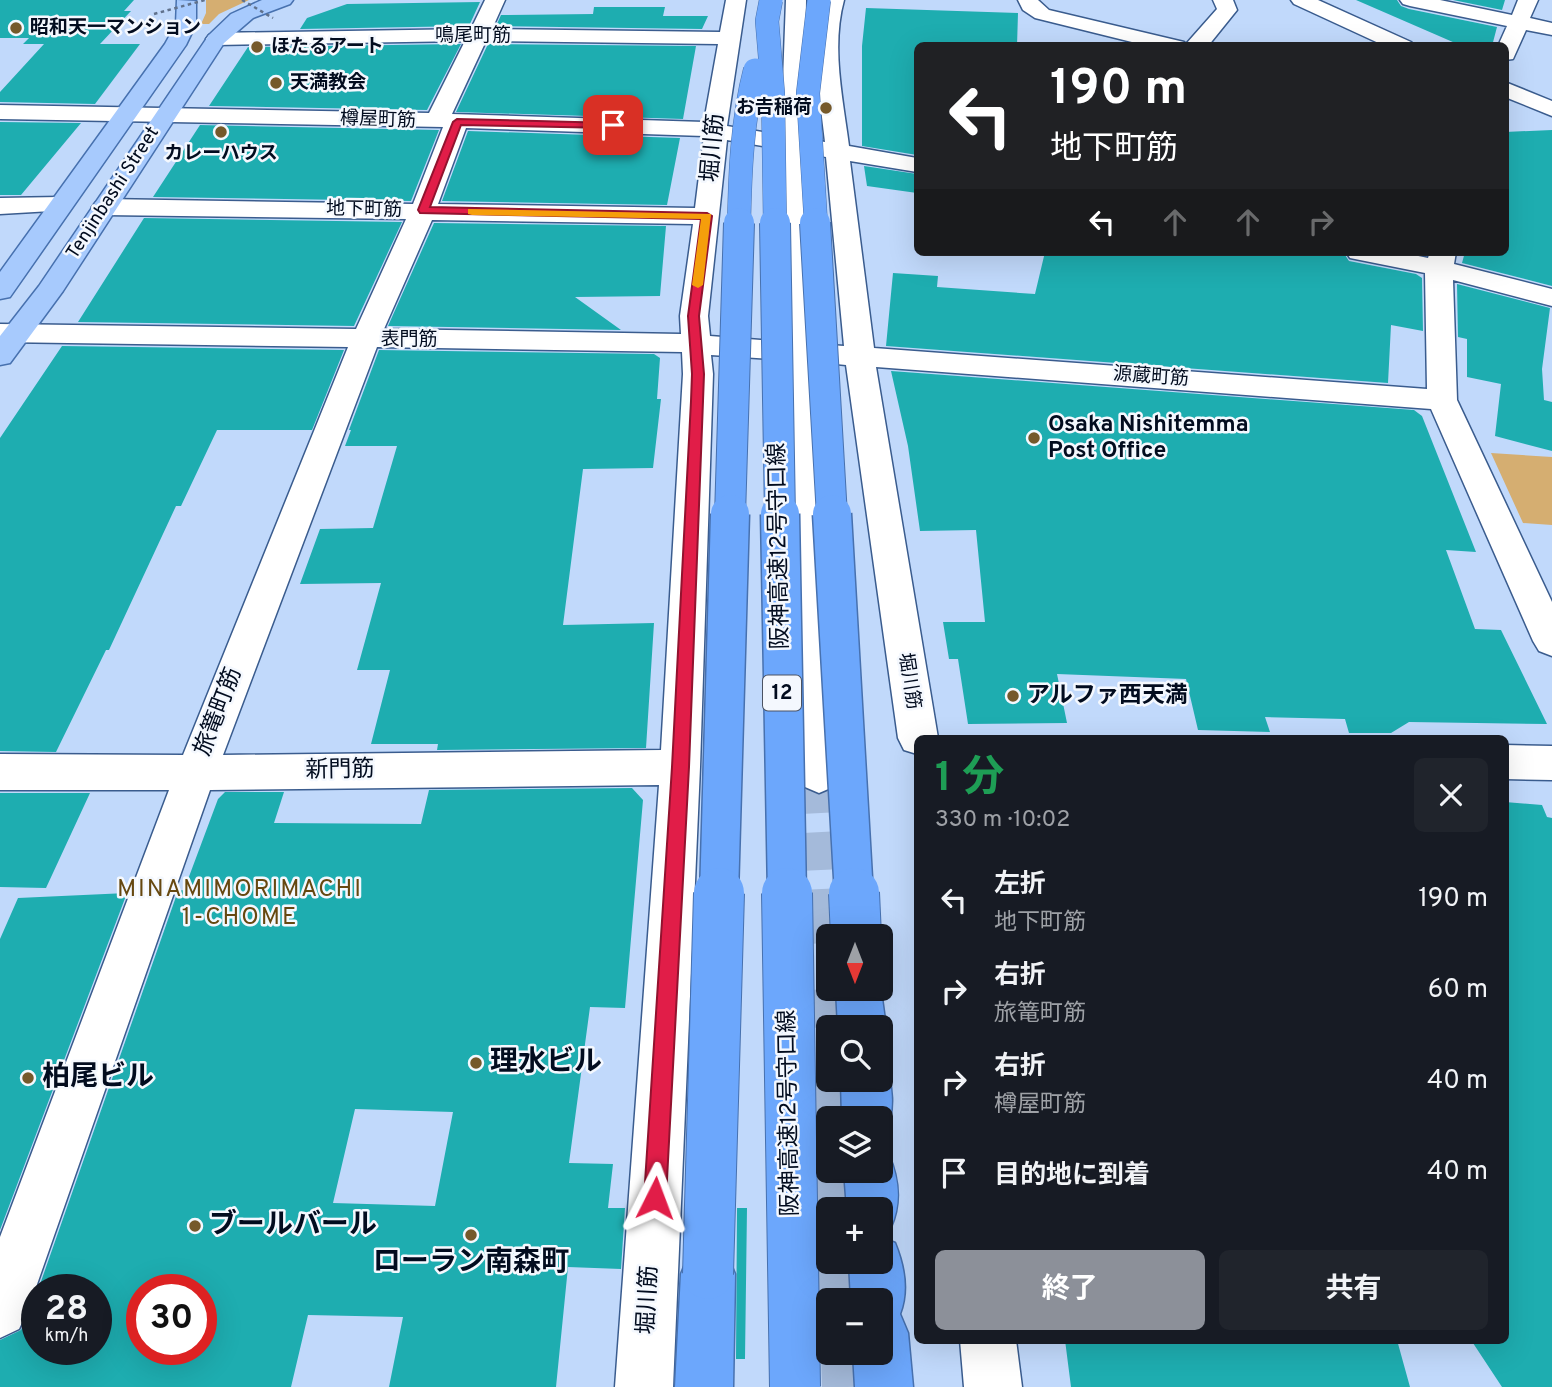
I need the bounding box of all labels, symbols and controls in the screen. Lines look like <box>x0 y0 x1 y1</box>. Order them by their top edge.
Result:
place label: 昭和天一マンション <box>30 16 201 40</box>
marker: 昭和天一マンション <box>8 20 24 36</box>
street label: 鳴尾町筋 <box>435 24 511 48</box>
place label: ほたるアート <box>271 35 384 59</box>
marker: ほたるアート <box>249 39 265 55</box>
text: 190 m <box>1050 60 1187 122</box>
icon: left <box>935 70 1026 161</box>
place label: 天満教会 <box>290 71 366 95</box>
marker: 天満教会 <box>268 75 284 91</box>
pin <box>583 95 643 155</box>
place label: お𠮷稲荷 <box>736 96 812 120</box>
marker: お𠮷稲荷 <box>818 100 834 116</box>
icon: arrive <box>594 106 632 144</box>
street label: 樽屋町筋 <box>340 107 416 133</box>
street label: 堀川筋 <box>697 112 731 184</box>
street label: Tenjinbashi Street <box>61 122 165 264</box>
marker: カレーハウス <box>213 124 229 140</box>
text: 地下町筋 <box>1050 130 1178 170</box>
place label: カレーハウス <box>164 142 278 166</box>
street label: 地下町筋 <box>326 197 402 223</box>
icon: left <box>1083 203 1121 241</box>
icon: ahead <box>1156 203 1194 241</box>
icon: ahead <box>1229 203 1267 241</box>
icon: right <box>1302 203 1340 241</box>
street label: 表門筋 <box>380 328 438 352</box>
street label: 源蔵町筋 <box>1112 362 1190 392</box>
place label: Osaka Nishitemma Post Office <box>1048 411 1249 466</box>
marker: Osaka Nishitemma Post Office <box>1026 430 1042 446</box>
street label: 阪神高速12号守口線 <box>764 442 796 650</box>
street label: 堀川筋 <box>893 651 925 711</box>
street label: 旅篭町筋 <box>189 664 249 760</box>
road number: 12 <box>763 676 801 710</box>
place label: アルファ西天満 <box>1027 682 1188 711</box>
marker: アルファ西天満 <box>1005 688 1021 704</box>
text: 1 分 <box>935 753 1004 806</box>
street label: 新門筋 <box>305 756 375 786</box>
button: close <box>1414 758 1488 832</box>
text: 330 m · 10:02 <box>935 806 1070 835</box>
text: 左折 <box>994 869 1046 902</box>
district label: MINAMIMORIMACHI 1-CHOME <box>117 875 363 933</box>
icon: left <box>935 881 973 919</box>
text: 190 m <box>1418 883 1488 916</box>
text: 地下町筋 <box>994 909 1086 938</box>
north arrow <box>816 924 892 1001</box>
map controls <box>816 924 893 1365</box>
text: 右折 <box>994 960 1046 993</box>
icon: right <box>935 972 973 1010</box>
text: 60 m <box>1428 974 1488 1007</box>
text: 旅篭町筋 <box>994 1000 1086 1029</box>
street label: 阪神高速12号守口線 <box>774 1009 806 1217</box>
button: search <box>816 1015 893 1092</box>
place label: 理水ビル <box>490 1045 602 1081</box>
text: 右折 <box>994 1051 1046 1084</box>
marker: 理水ビル <box>468 1055 484 1071</box>
place label: 柏尾ビル <box>42 1060 154 1096</box>
icon: right <box>935 1063 973 1101</box>
text: 40 m <box>1427 1065 1488 1098</box>
marker: 柏尾ビル <box>20 1070 36 1086</box>
text: 樽屋町筋 <box>994 1091 1086 1120</box>
button: layers <box>816 1106 893 1183</box>
icon: arrive <box>935 1154 973 1192</box>
text: 40 m <box>1427 1156 1488 1189</box>
text: 目的地に到着 <box>994 1160 1150 1193</box>
position arrow <box>618 1161 692 1235</box>
button: + <box>816 1197 893 1274</box>
place label: ブールバール <box>209 1208 377 1244</box>
marker: ブールバール <box>187 1218 203 1234</box>
marker: ローラン南森町 <box>463 1227 479 1243</box>
place label: ローラン南森町 <box>373 1245 569 1281</box>
button: 終了 <box>935 1250 1205 1330</box>
button: 共有 <box>1219 1250 1488 1330</box>
street label: 堀川筋 <box>633 1265 665 1335</box>
speed limit sign: 30 <box>126 1274 217 1365</box>
text: 28 <box>45 1288 88 1332</box>
button: − <box>816 1288 893 1365</box>
text: km/h <box>45 1325 88 1348</box>

